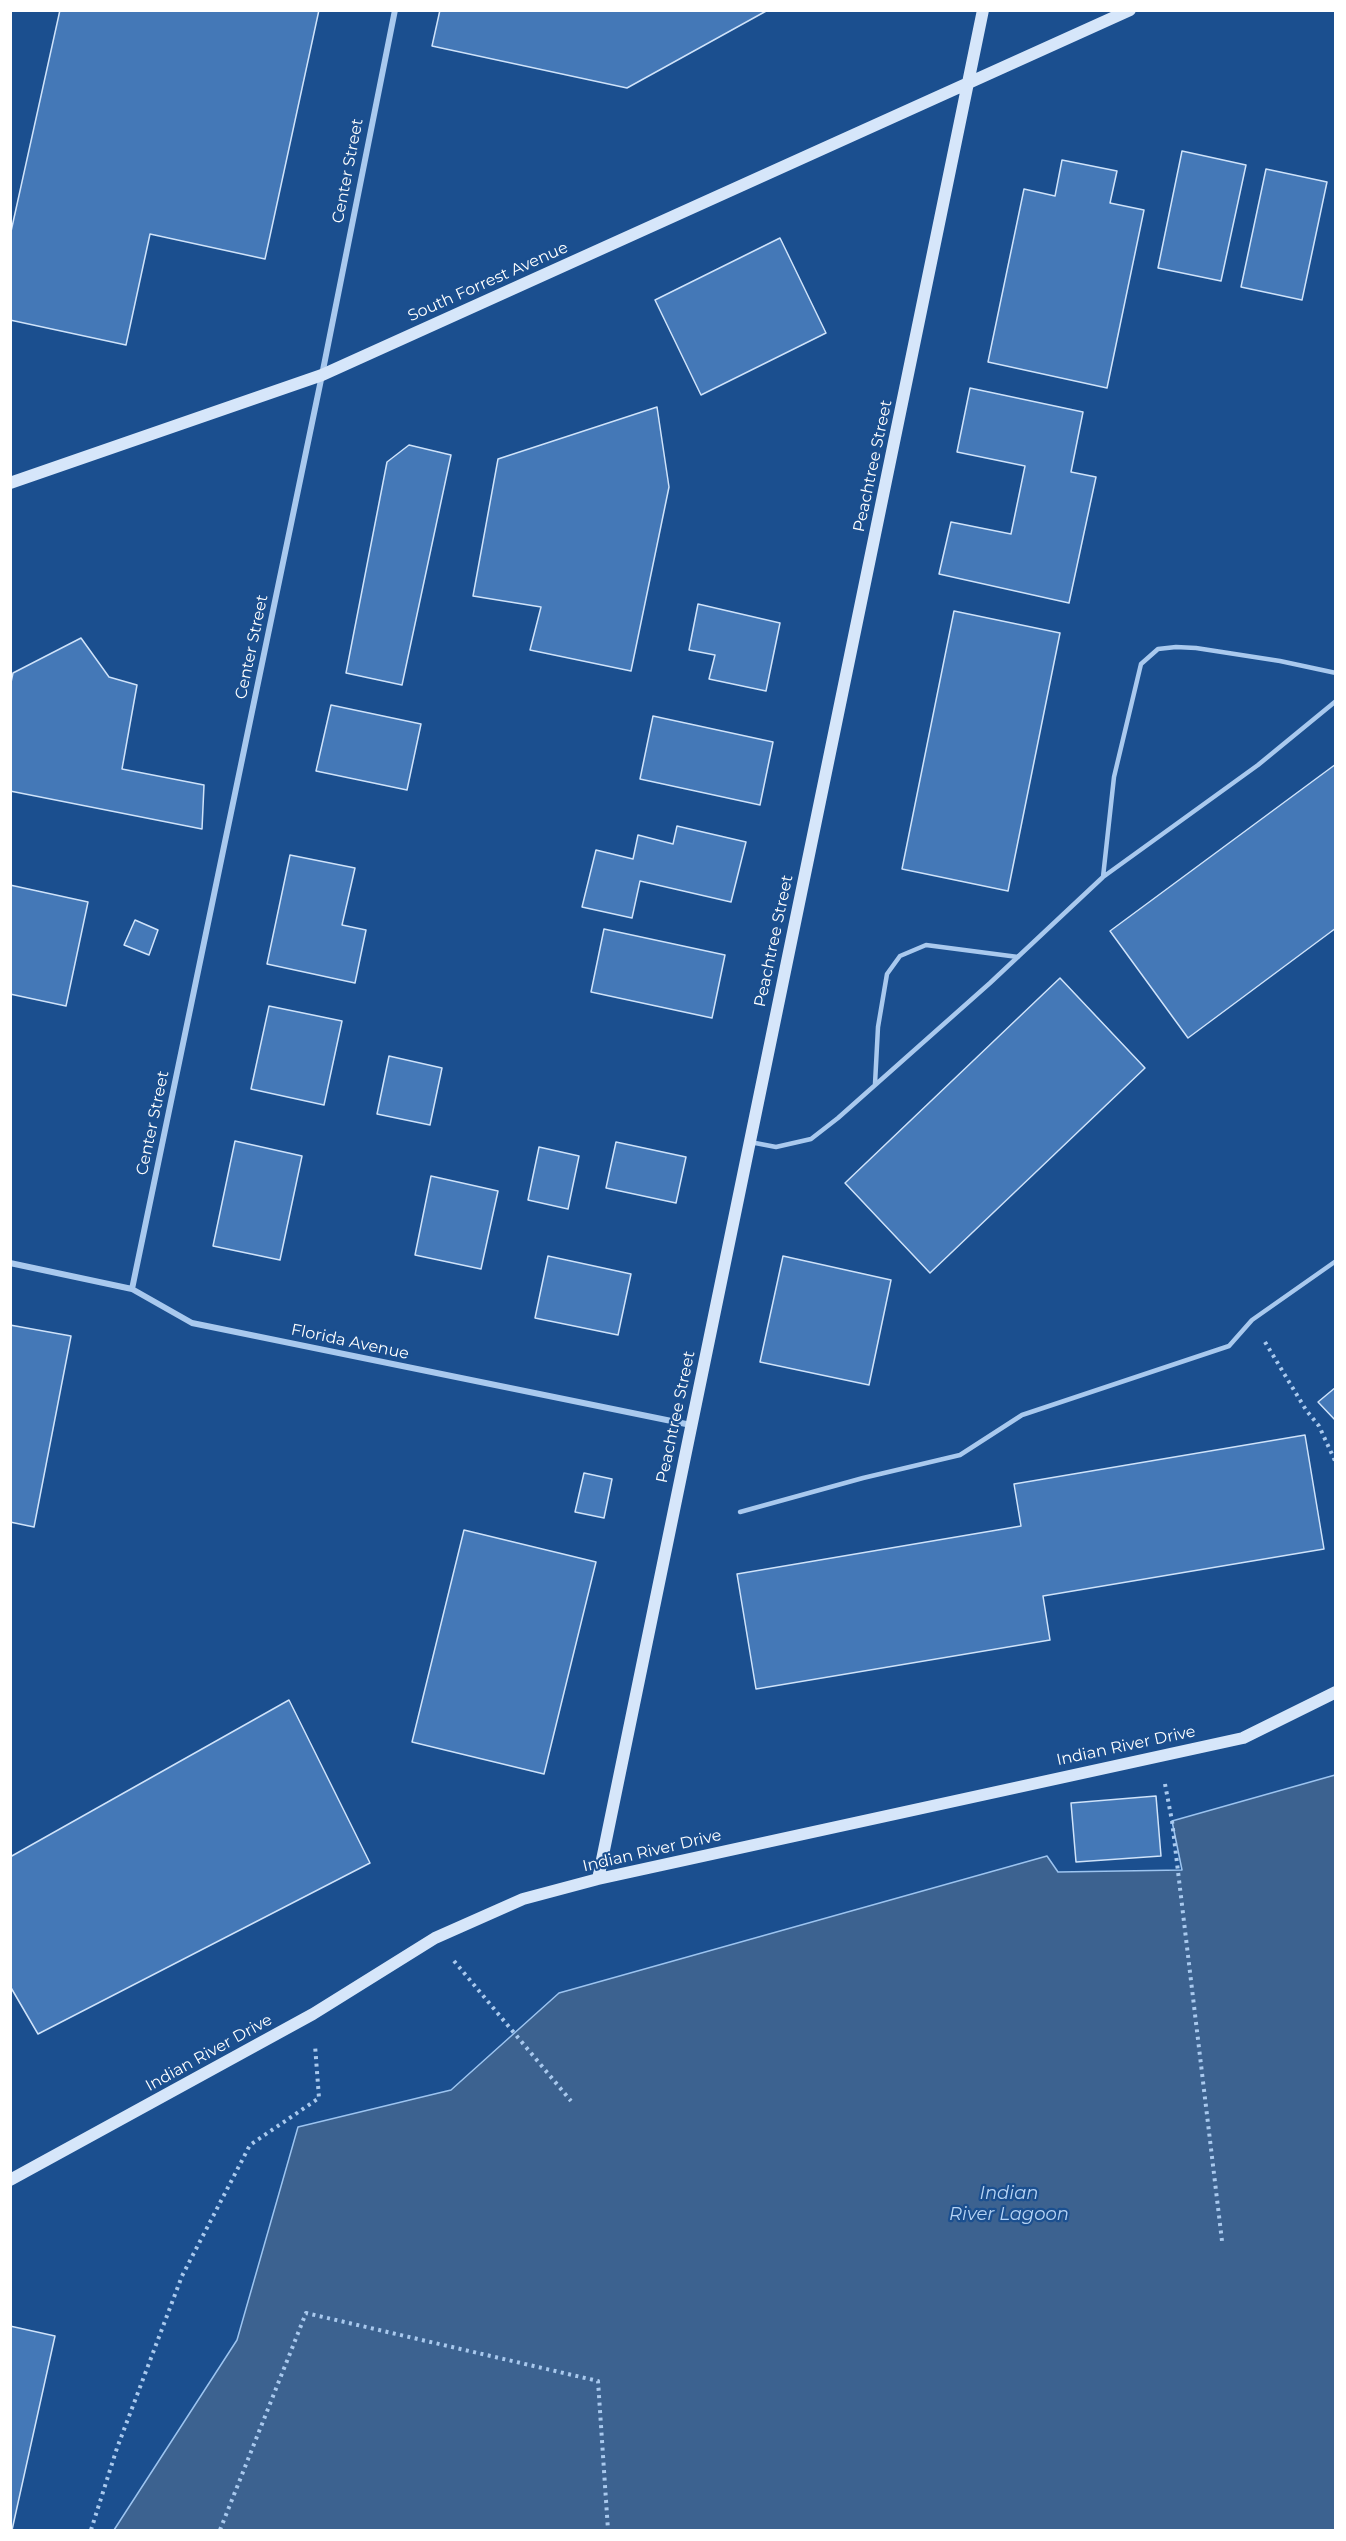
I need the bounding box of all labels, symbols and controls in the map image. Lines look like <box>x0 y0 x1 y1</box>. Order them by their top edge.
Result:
street label: Center Street <box>328 117 368 225</box>
street label: South Forrest Avenue <box>405 238 571 326</box>
street label: Peachtree Street <box>850 398 896 534</box>
street label: Center Street <box>232 593 272 701</box>
street label: Peachtree Street <box>751 873 797 1009</box>
street label: Center Street <box>133 1069 173 1177</box>
street label: Florida Avenue <box>289 1320 411 1364</box>
street label: Peachtree Street <box>653 1349 699 1485</box>
street label: Indian River Drive <box>1055 1722 1197 1770</box>
street label: Indian River Drive <box>581 1826 723 1876</box>
street label: Indian River Drive <box>142 2010 276 2096</box>
water label: Indian River Lagoon <box>949 2183 1069 2226</box>

